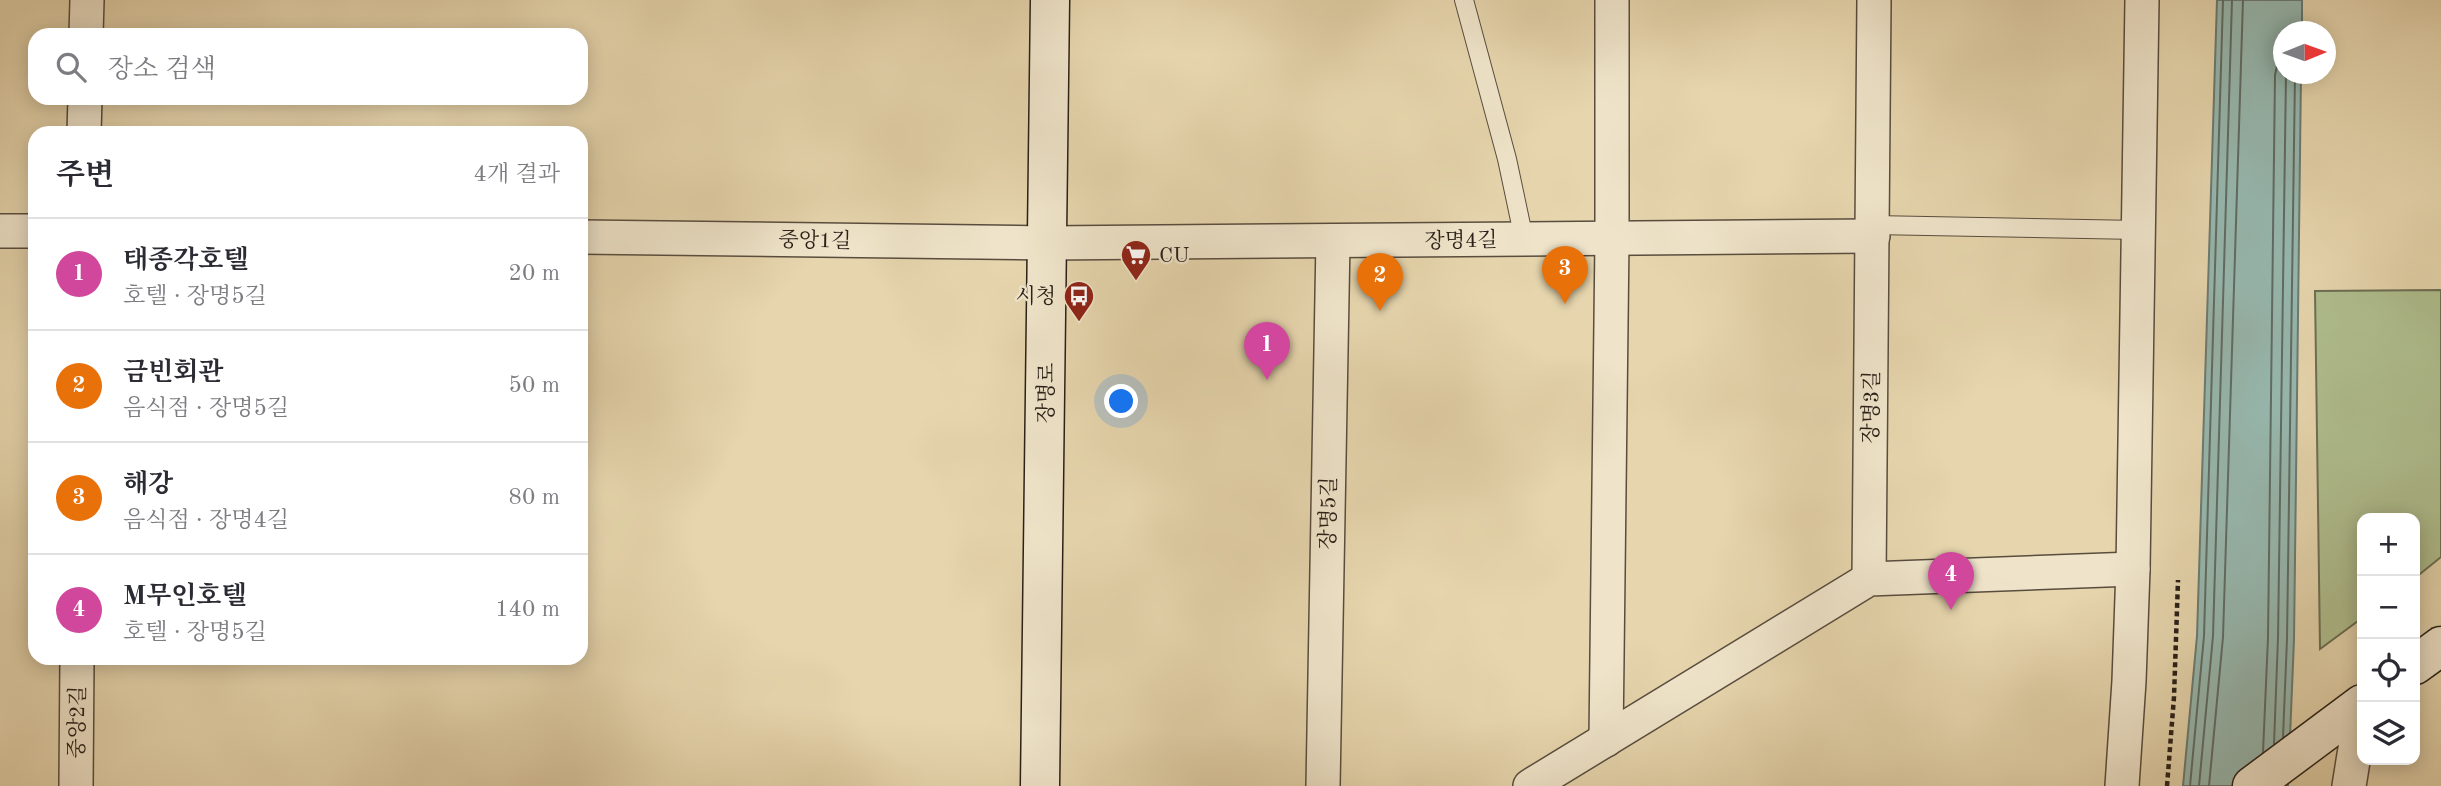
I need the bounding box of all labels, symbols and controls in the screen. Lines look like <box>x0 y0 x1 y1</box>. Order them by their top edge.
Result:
north arrow <box>2273 21 2336 84</box>
search box <box>28 28 588 105</box>
icon: search <box>52 48 90 86</box>
text: 장소 검색 <box>108 57 216 83</box>
text: 주변 <box>56 161 114 191</box>
text: 4개 결과 <box>474 163 560 186</box>
street label: 중앙1길 <box>778 228 852 253</box>
street label: 장명4길 <box>1424 228 1498 253</box>
supermarket icon: CU <box>1119 238 1153 282</box>
place label: CU <box>1159 246 1189 267</box>
pin: 3 <box>1542 246 1588 304</box>
text: 태종각호텔 <box>123 248 249 274</box>
pin: 2 <box>1357 253 1403 311</box>
text: 1 <box>72 262 86 285</box>
text: 20 m <box>509 262 560 285</box>
bus stop icon: 시청 <box>1062 279 1096 323</box>
text: 호텔 · 장명5길 <box>123 285 267 308</box>
place label: 시청 <box>1015 285 1056 308</box>
pin: 1 <box>1244 322 1290 380</box>
text: 금빈회관 <box>123 360 223 386</box>
street label: 장명로 <box>1034 362 1059 424</box>
street label: 장명3길 <box>1859 370 1884 444</box>
text: 2 <box>72 374 86 397</box>
text: 50 m <box>509 374 560 397</box>
your location <box>1104 384 1138 418</box>
text: 음식점 · 장명5길 <box>123 397 289 420</box>
text: 해강 <box>123 472 173 498</box>
street label: 장명5길 <box>1316 476 1341 550</box>
text: 3 <box>72 486 86 509</box>
text: 80 m <box>509 486 560 509</box>
text: 음식점 · 장명4길 <box>123 509 289 532</box>
map controls <box>2357 513 2420 765</box>
button: + <box>2357 513 2420 576</box>
pin: 4 <box>1928 552 1974 610</box>
button: − <box>2357 576 2420 639</box>
text: M무인호텔 <box>123 584 247 610</box>
text: 4 <box>72 598 86 621</box>
text: 140 m <box>495 598 560 621</box>
text: 호텔 · 장명5길 <box>123 621 267 644</box>
button: locate <box>2357 639 2420 702</box>
street label: 중앙2길 <box>65 685 90 759</box>
button: layers <box>2357 702 2420 765</box>

